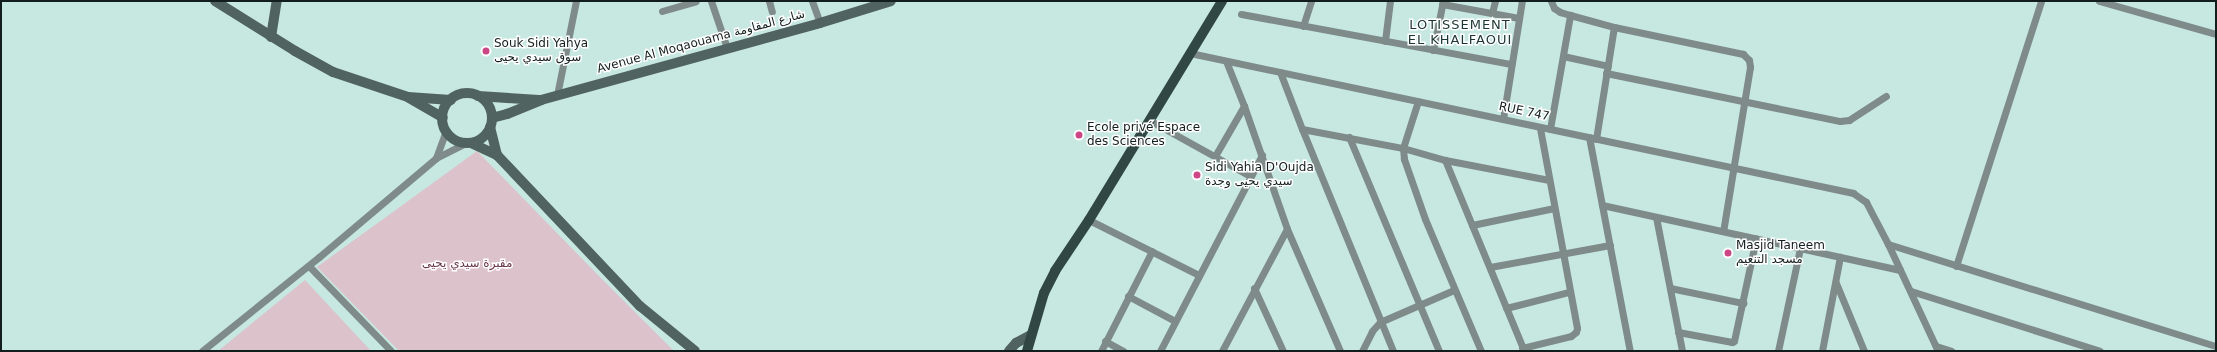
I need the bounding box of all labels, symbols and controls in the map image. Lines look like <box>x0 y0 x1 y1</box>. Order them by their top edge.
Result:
street label: Avenue Al Moqaouama شارع المقاومة <box>596 7 806 77</box>
district label: LOTISSEMENT EL KHALFAOUI <box>1408 18 1512 49</box>
place label: Souk Sidi Yahya سوق سيدي يحيى <box>494 37 588 65</box>
marker: Souk Sidi Yahya سوق سيدي يحيى <box>481 46 491 56</box>
street label: RUE 747 <box>1497 100 1551 124</box>
place label: Ecole privé Espace des Sciences <box>1087 121 1200 149</box>
marker: Ecole privé Espace des Sciences <box>1074 130 1084 140</box>
place label: Sidi Yahia D'Oujda سيدي يحيى وجدة <box>1205 161 1314 189</box>
marker: Sidi Yahia D'Oujda سيدي يحيى وجدة <box>1192 170 1202 180</box>
place label: Masjid Taneem مسجد التنعيم <box>1736 239 1825 267</box>
marker: Masjid Taneem مسجد التنعيم <box>1723 248 1733 258</box>
park label: مقبرة سيدي يحيى <box>422 257 512 271</box>

